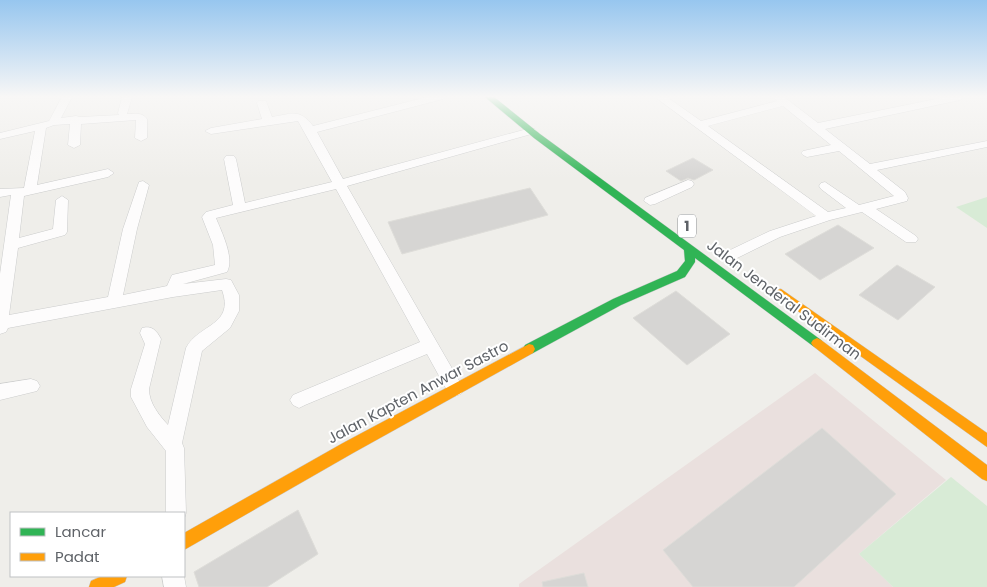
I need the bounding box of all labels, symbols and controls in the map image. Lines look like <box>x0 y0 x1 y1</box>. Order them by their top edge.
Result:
road number: 1 <box>678 215 696 238</box>
street label: Jalan Jenderal Sudirman <box>703 235 866 365</box>
street label: Jalan Kapten Anwar Sastro <box>324 335 512 448</box>
legend <box>10 512 185 577</box>
text: Lancar <box>55 521 106 542</box>
text: Padat <box>55 546 100 567</box>

